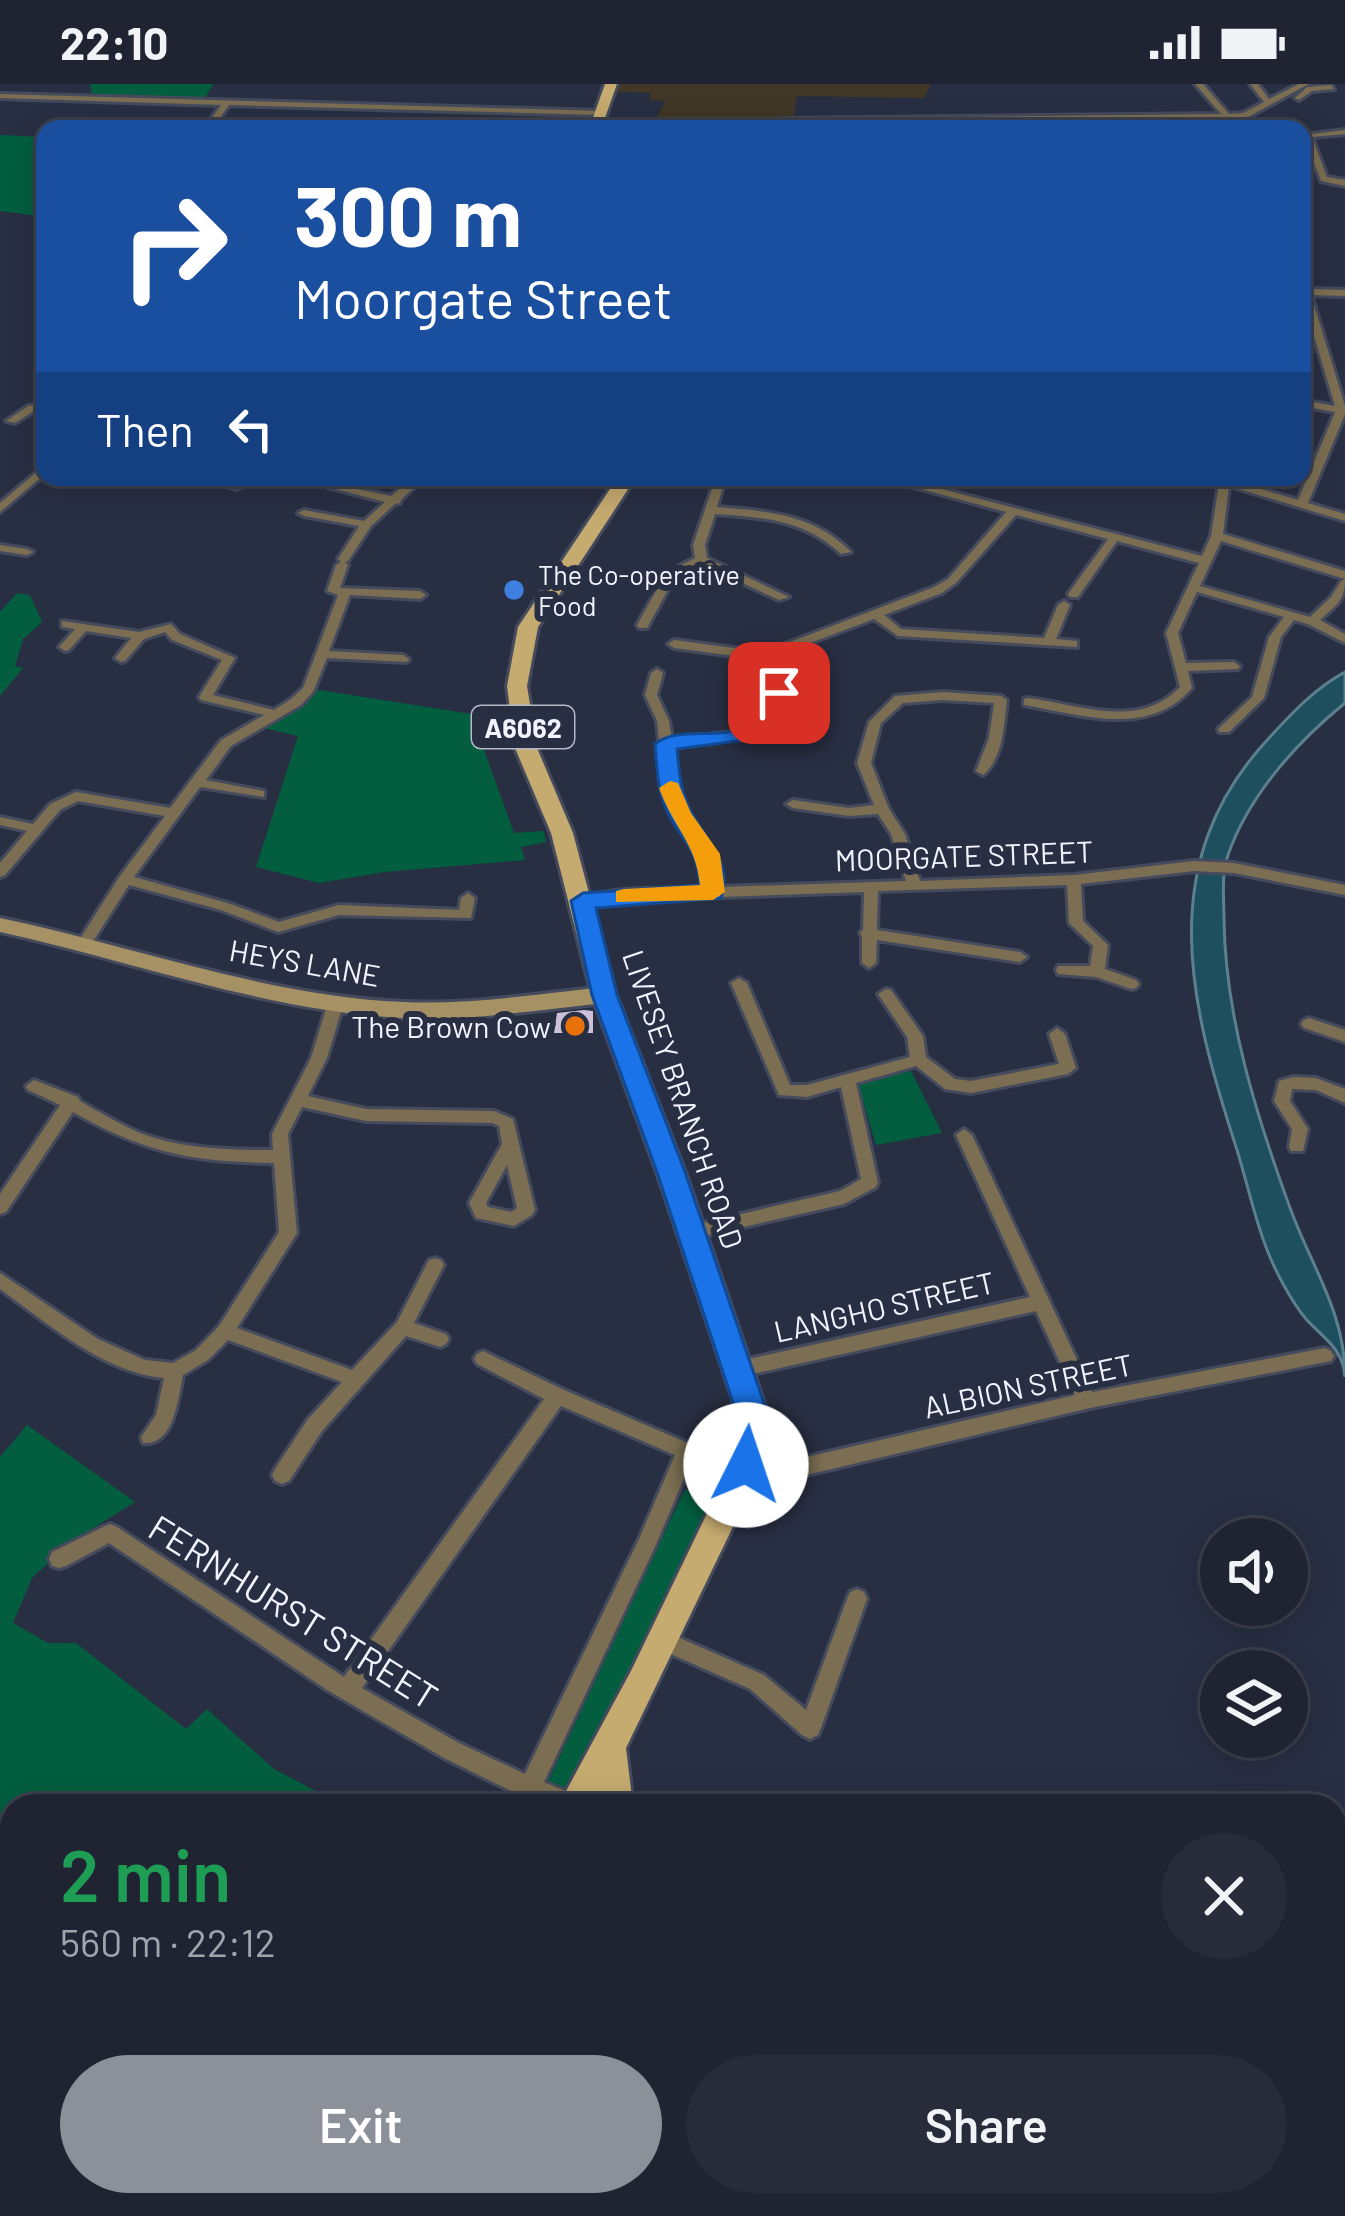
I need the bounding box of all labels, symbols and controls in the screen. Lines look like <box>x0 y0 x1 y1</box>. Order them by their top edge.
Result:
text: 22:10 <box>60 15 168 69</box>
text: 300 m <box>294 163 522 264</box>
icon: right <box>96 168 252 324</box>
text: Moorgate Street <box>294 265 673 330</box>
icon: left <box>218 396 284 462</box>
text: Then <box>96 402 194 456</box>
place label: The Co-operative Food <box>538 558 740 621</box>
marker: The Co-operative Food <box>501 577 527 603</box>
pin <box>728 642 830 744</box>
icon: arrive <box>746 660 812 726</box>
road number: A6062 <box>472 706 574 748</box>
street label: MOORGATE STREET <box>834 832 1094 878</box>
street label: HEYS LANE <box>227 931 383 993</box>
street label: LIVESEY BRANCH ROAD <box>616 945 752 1253</box>
place label: The Brown Cow <box>351 1008 551 1044</box>
marker: The Brown Cow <box>562 1013 588 1039</box>
street label: LANGHO STREET <box>770 1263 998 1349</box>
street label: ALBION STREET <box>920 1345 1136 1425</box>
position arrow <box>683 1402 809 1528</box>
street label: FERNHURST STREET <box>142 1505 446 1717</box>
map controls <box>1200 1518 1308 1758</box>
button: sound <box>1200 1518 1308 1626</box>
button: layers <box>1200 1650 1308 1758</box>
text: 2 min <box>60 1830 231 1916</box>
button: close <box>1161 1833 1287 1959</box>
text: 560 m · 22:12 <box>60 1918 276 1965</box>
button: Exit <box>60 2055 662 2193</box>
button: Share <box>686 2055 1287 2193</box>

